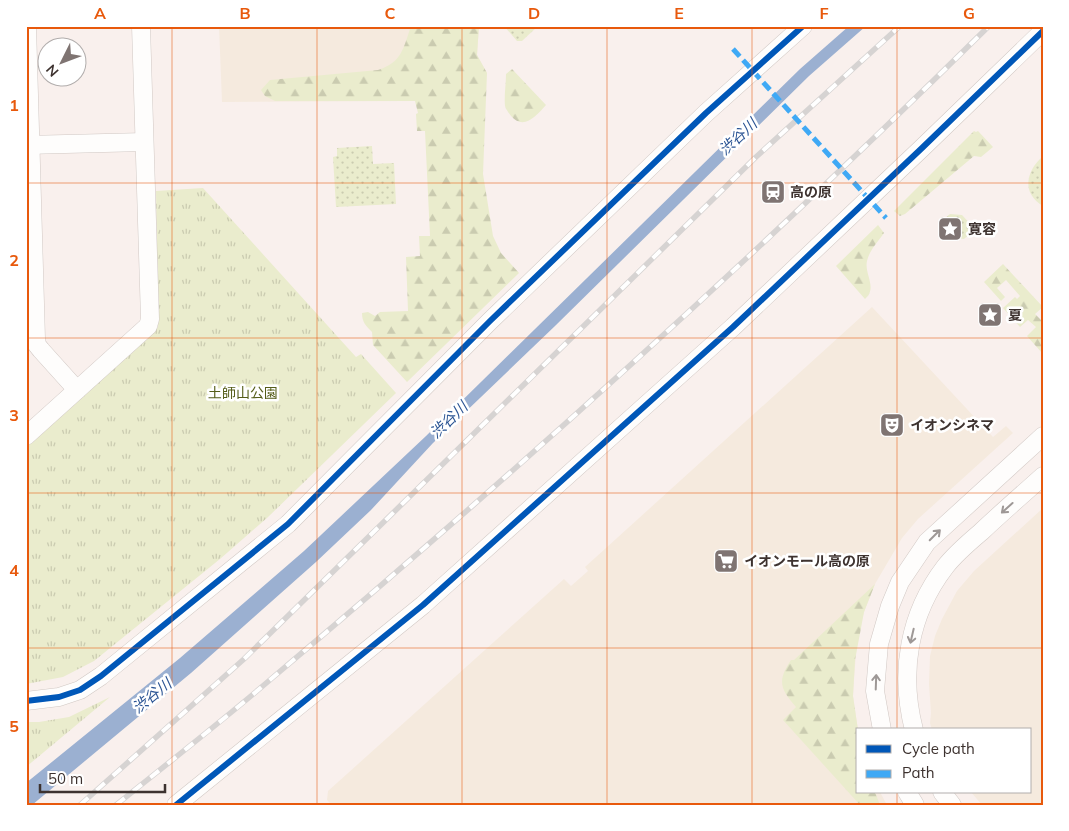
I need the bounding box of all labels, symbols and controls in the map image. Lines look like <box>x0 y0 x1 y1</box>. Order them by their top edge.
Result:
text: A <box>94 3 106 23</box>
text: B <box>239 3 251 23</box>
text: C <box>385 3 396 23</box>
text: D <box>528 3 540 23</box>
text: E <box>674 3 684 23</box>
text: F <box>819 3 829 23</box>
text: G <box>963 3 975 23</box>
north arrow <box>38 38 88 88</box>
text: N <box>42 61 63 81</box>
text: 1 <box>9 95 19 115</box>
water label: 渋谷川 <box>715 113 762 159</box>
station icon: 高の原 <box>760 179 786 205</box>
place label: 高の原 <box>790 183 832 201</box>
place icon: 寛容 <box>937 216 963 242</box>
place label: 寛容 <box>968 220 996 238</box>
text: 2 <box>9 250 19 270</box>
place icon: 夏 <box>977 302 1003 328</box>
place label: 夏 <box>1008 306 1022 324</box>
park label: 土師山公園 <box>208 384 278 402</box>
water label: 渋谷川 <box>426 396 473 442</box>
text: 3 <box>9 405 19 425</box>
theatre icon: イオンシネマ <box>879 412 905 438</box>
place label: イオンシネマ <box>910 416 994 434</box>
one-way arrow <box>1000 503 1013 514</box>
one-way arrow <box>929 528 941 541</box>
supermarket icon: イオンモール高の原 <box>713 548 739 574</box>
place label: イオンモール高の原 <box>744 552 870 570</box>
text: 4 <box>9 560 19 580</box>
one-way arrow <box>907 627 916 643</box>
water label: 渋谷川 <box>128 673 177 717</box>
one-way arrow <box>871 674 880 690</box>
text: 5 <box>9 716 19 736</box>
legend <box>856 728 1032 794</box>
text: Cycle path <box>902 739 975 758</box>
scale bar <box>40 761 165 793</box>
text: Path <box>902 763 934 782</box>
text: 50 m <box>48 769 83 788</box>

